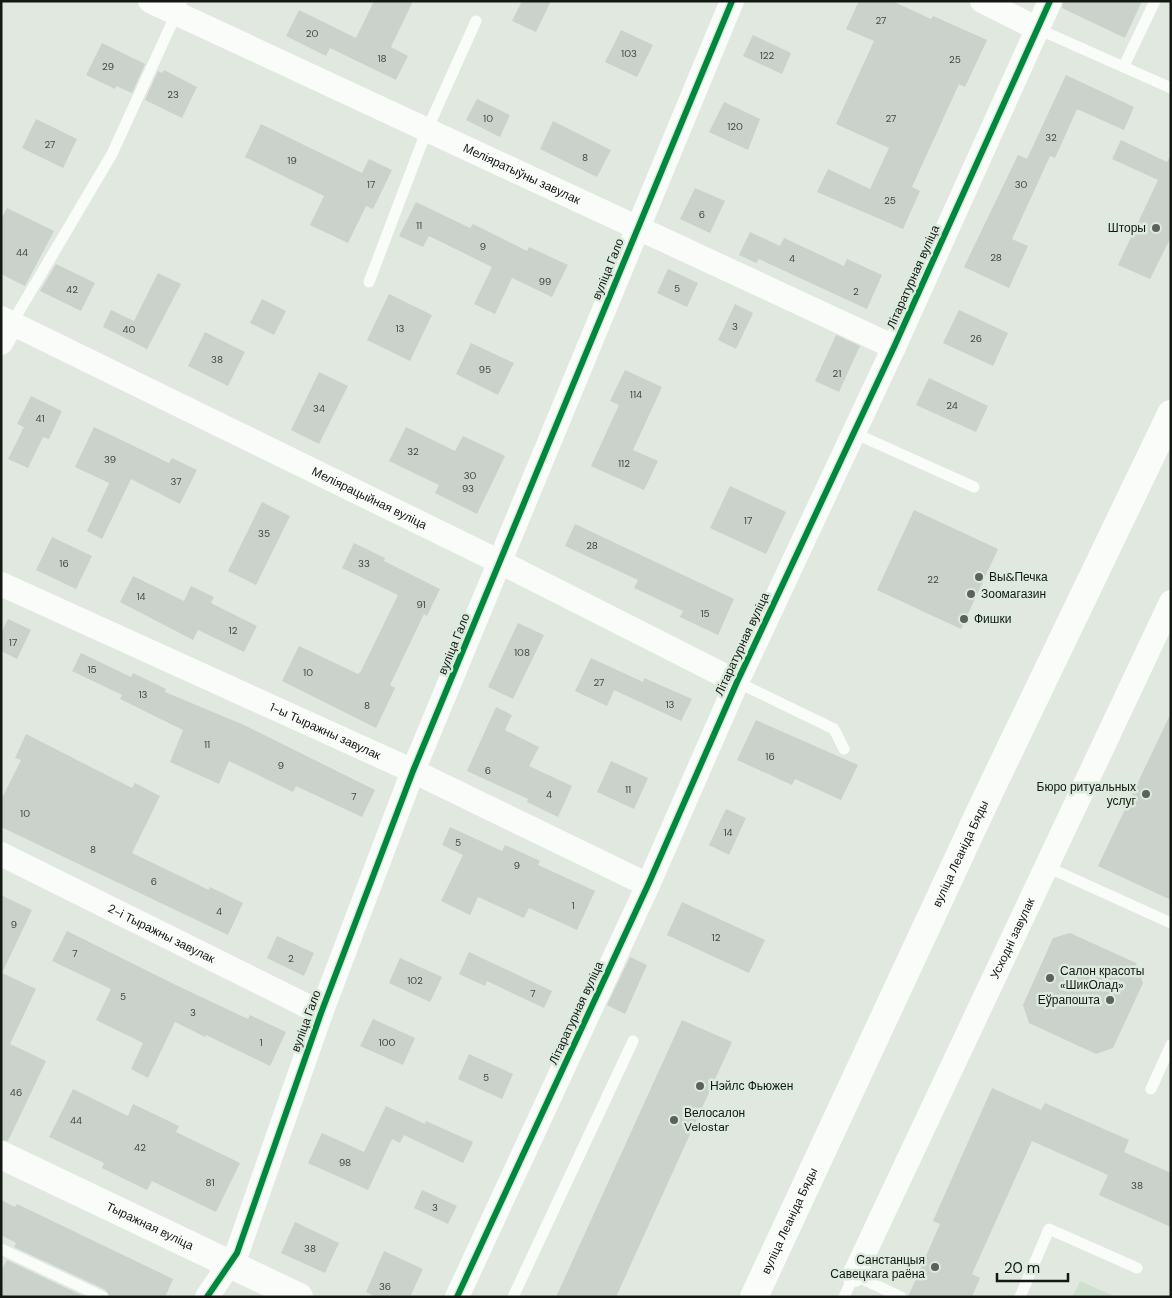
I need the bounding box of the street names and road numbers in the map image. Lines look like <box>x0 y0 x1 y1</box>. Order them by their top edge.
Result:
street label: Меліяратыўны завулак <box>461 140 584 208</box>
street label: Літаратурная вуліца <box>883 222 943 331</box>
street label: вуліца Гало <box>588 236 628 302</box>
street label: Меліярацыйная вуліца <box>309 463 430 533</box>
street label: Літаратурная вуліца <box>711 590 773 698</box>
street label: вуліца Гало <box>434 611 474 677</box>
street label: 1-ы Тыражны завулак <box>267 699 384 764</box>
street label: вуліца Леаніда Бяды <box>929 798 992 910</box>
street label: Усходні завулак <box>987 895 1039 982</box>
street label: 2-і Тыражны завулак <box>105 900 218 967</box>
street label: Літаратурная вуліца <box>545 959 607 1067</box>
street label: вуліца Гало <box>287 988 325 1054</box>
street label: вуліца Леаніда Бяды <box>758 1165 821 1277</box>
street label: Тыражная вуліца <box>104 1198 197 1254</box>

